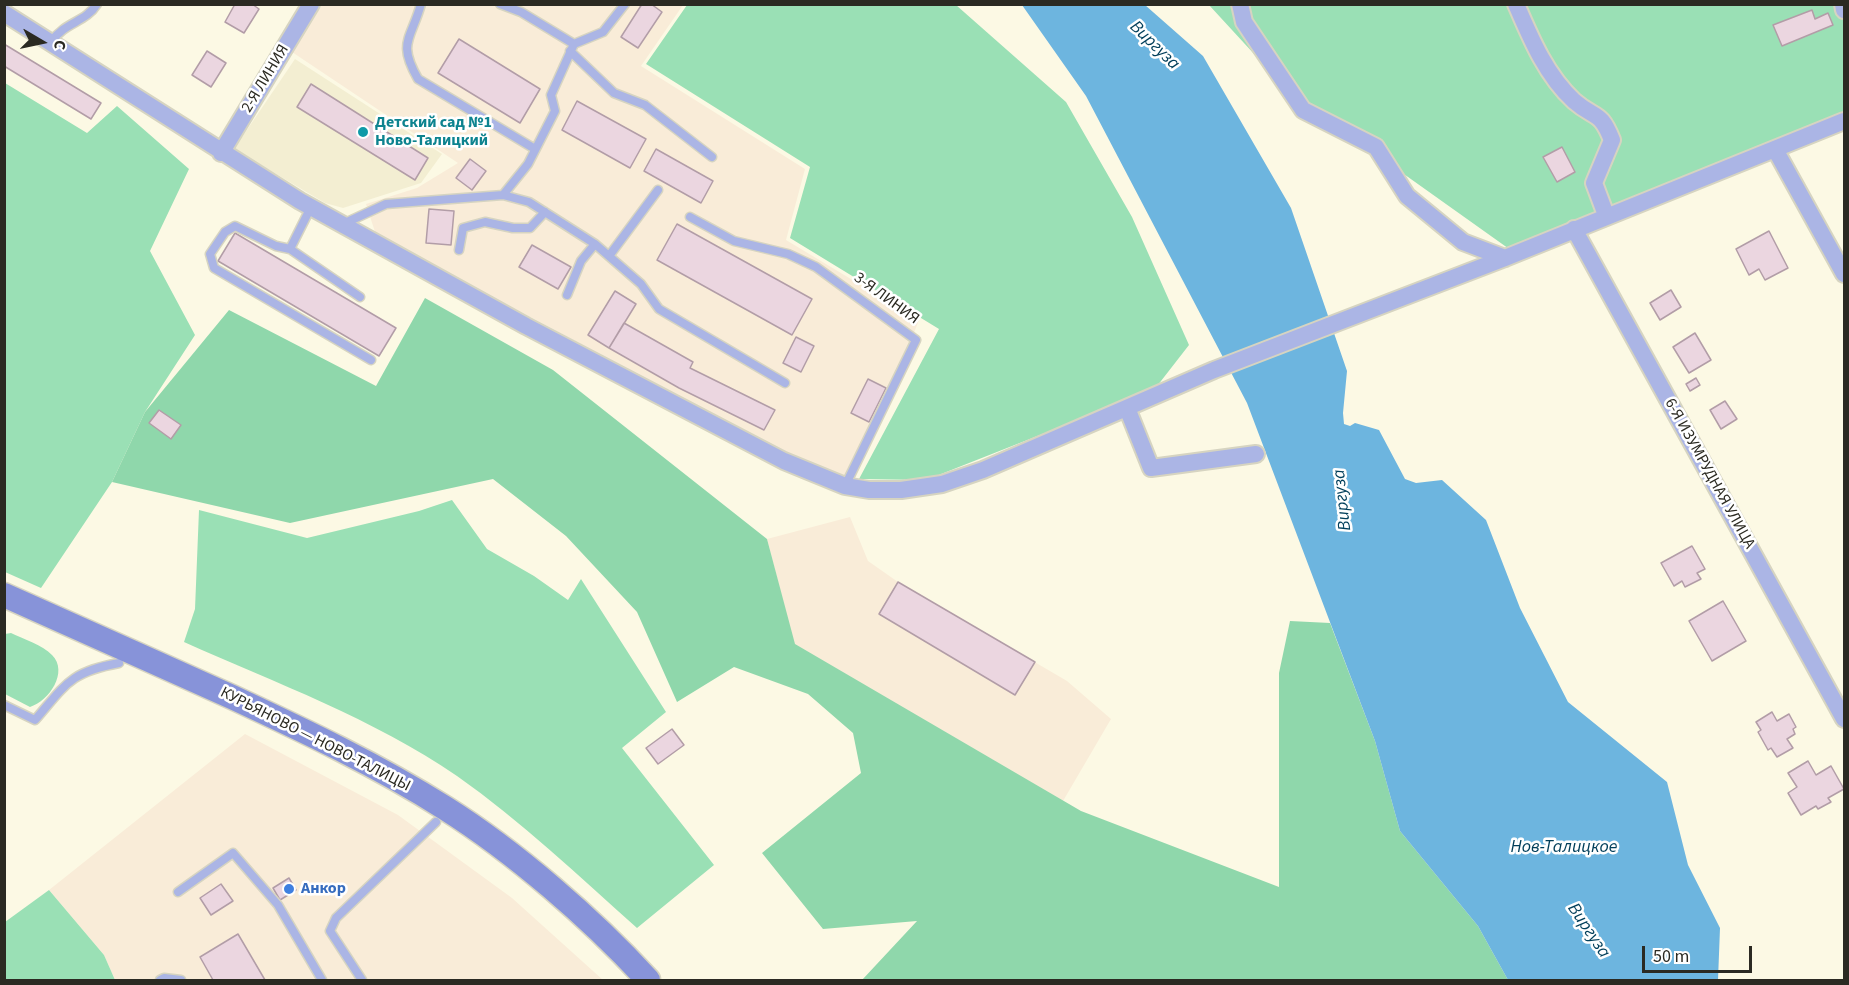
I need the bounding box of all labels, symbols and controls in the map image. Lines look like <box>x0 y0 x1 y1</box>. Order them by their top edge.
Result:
north arrow <box>12 12 72 72</box>
water label: Виргуза <box>1124 17 1184 75</box>
text: С <box>48 38 71 51</box>
street label: 2-Я ЛИНИЯ <box>238 42 294 116</box>
place label: Детский сад №1 Ново-Талицкий <box>375 113 492 151</box>
marker: Детский сад №1 Ново-Талицкий <box>356 125 370 139</box>
street label: 3-Я ЛИНИЯ <box>850 269 922 329</box>
street label: 6-Я ИЗУМРУДНАЯ УЛИЦА <box>1660 395 1758 553</box>
water label: Виргуза <box>1329 468 1357 532</box>
street label: КУРЬЯНОВО — НОВО-ТАЛИЦЫ <box>217 684 413 796</box>
water label: Нов-Талицкое <box>1511 837 1617 859</box>
place label: Анкор <box>301 879 346 899</box>
marker: Анкор <box>282 882 296 896</box>
water label: Виргуза <box>1562 899 1614 963</box>
scale bar <box>1645 934 1754 972</box>
text: 50 m <box>1653 944 1689 969</box>

